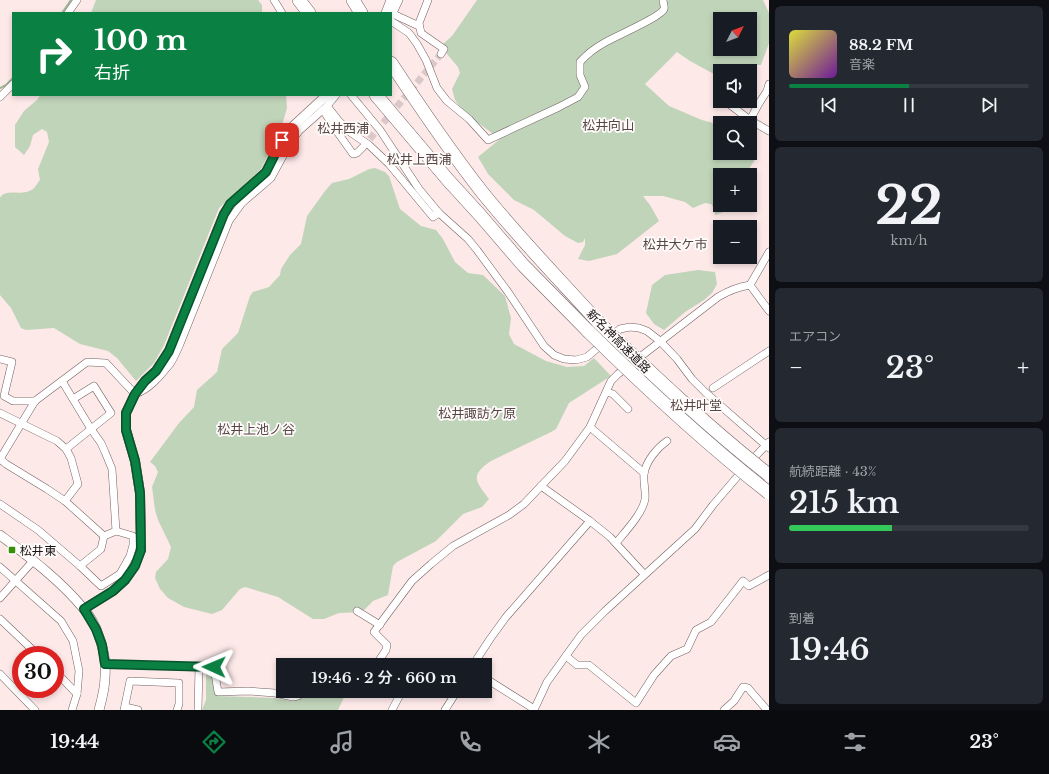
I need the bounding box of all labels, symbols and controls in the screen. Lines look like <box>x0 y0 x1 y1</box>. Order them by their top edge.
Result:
north arrow <box>713 12 757 56</box>
map controls <box>713 12 757 264</box>
text: 100 m <box>94 23 187 58</box>
icon: right <box>28 28 80 80</box>
text: 88.2 FM <box>849 35 913 54</box>
text: 音楽 <box>849 56 875 73</box>
text: 右折 <box>94 62 130 84</box>
button: sound <box>713 64 757 108</box>
icon: previous <box>818 94 840 116</box>
icon: pause <box>898 94 920 116</box>
icon: next <box>978 94 1000 116</box>
button: search <box>713 116 757 160</box>
district label: 松井向山 <box>582 117 634 134</box>
district label: 松井西浦 <box>317 120 369 137</box>
pin <box>265 123 299 157</box>
icon: arrive <box>271 129 293 151</box>
district label: 松井上西浦 <box>386 151 452 168</box>
button: + <box>713 168 757 212</box>
text: 22 <box>875 174 943 238</box>
button: − <box>713 220 757 264</box>
text: km/h <box>891 232 927 249</box>
district label: 松井大ケ市 <box>642 236 708 253</box>
street label: 新名神高速道路 <box>584 306 654 376</box>
text: エアコン <box>789 328 841 345</box>
text: 23° <box>886 349 934 386</box>
text: − <box>789 354 803 381</box>
text: + <box>1017 354 1029 381</box>
district label: 松井叶堂 <box>670 397 722 414</box>
district label: 松井諏訪ケ原 <box>438 405 516 422</box>
district label: 松井上池ノ谷 <box>217 421 295 438</box>
text: 航続距離 · 43% <box>789 463 877 480</box>
text: 215 km <box>789 484 900 521</box>
place label: 松井東 <box>20 543 56 558</box>
marker: 松井東 <box>7 545 17 555</box>
text: 到着 <box>789 610 815 627</box>
text: 19:46 <box>789 631 870 668</box>
speed limit sign: 30 <box>12 646 64 698</box>
position arrow <box>193 646 235 688</box>
text: 19:46 · 2 分 · 660 m <box>311 668 457 687</box>
icon: directions <box>200 728 228 756</box>
icon: music <box>328 728 356 756</box>
icon: phone <box>456 728 484 756</box>
icon: climate <box>585 728 613 756</box>
icon: car <box>713 728 741 756</box>
icon: filters <box>841 728 869 756</box>
text: 19:44 <box>50 731 99 753</box>
text: 23° <box>970 731 999 753</box>

